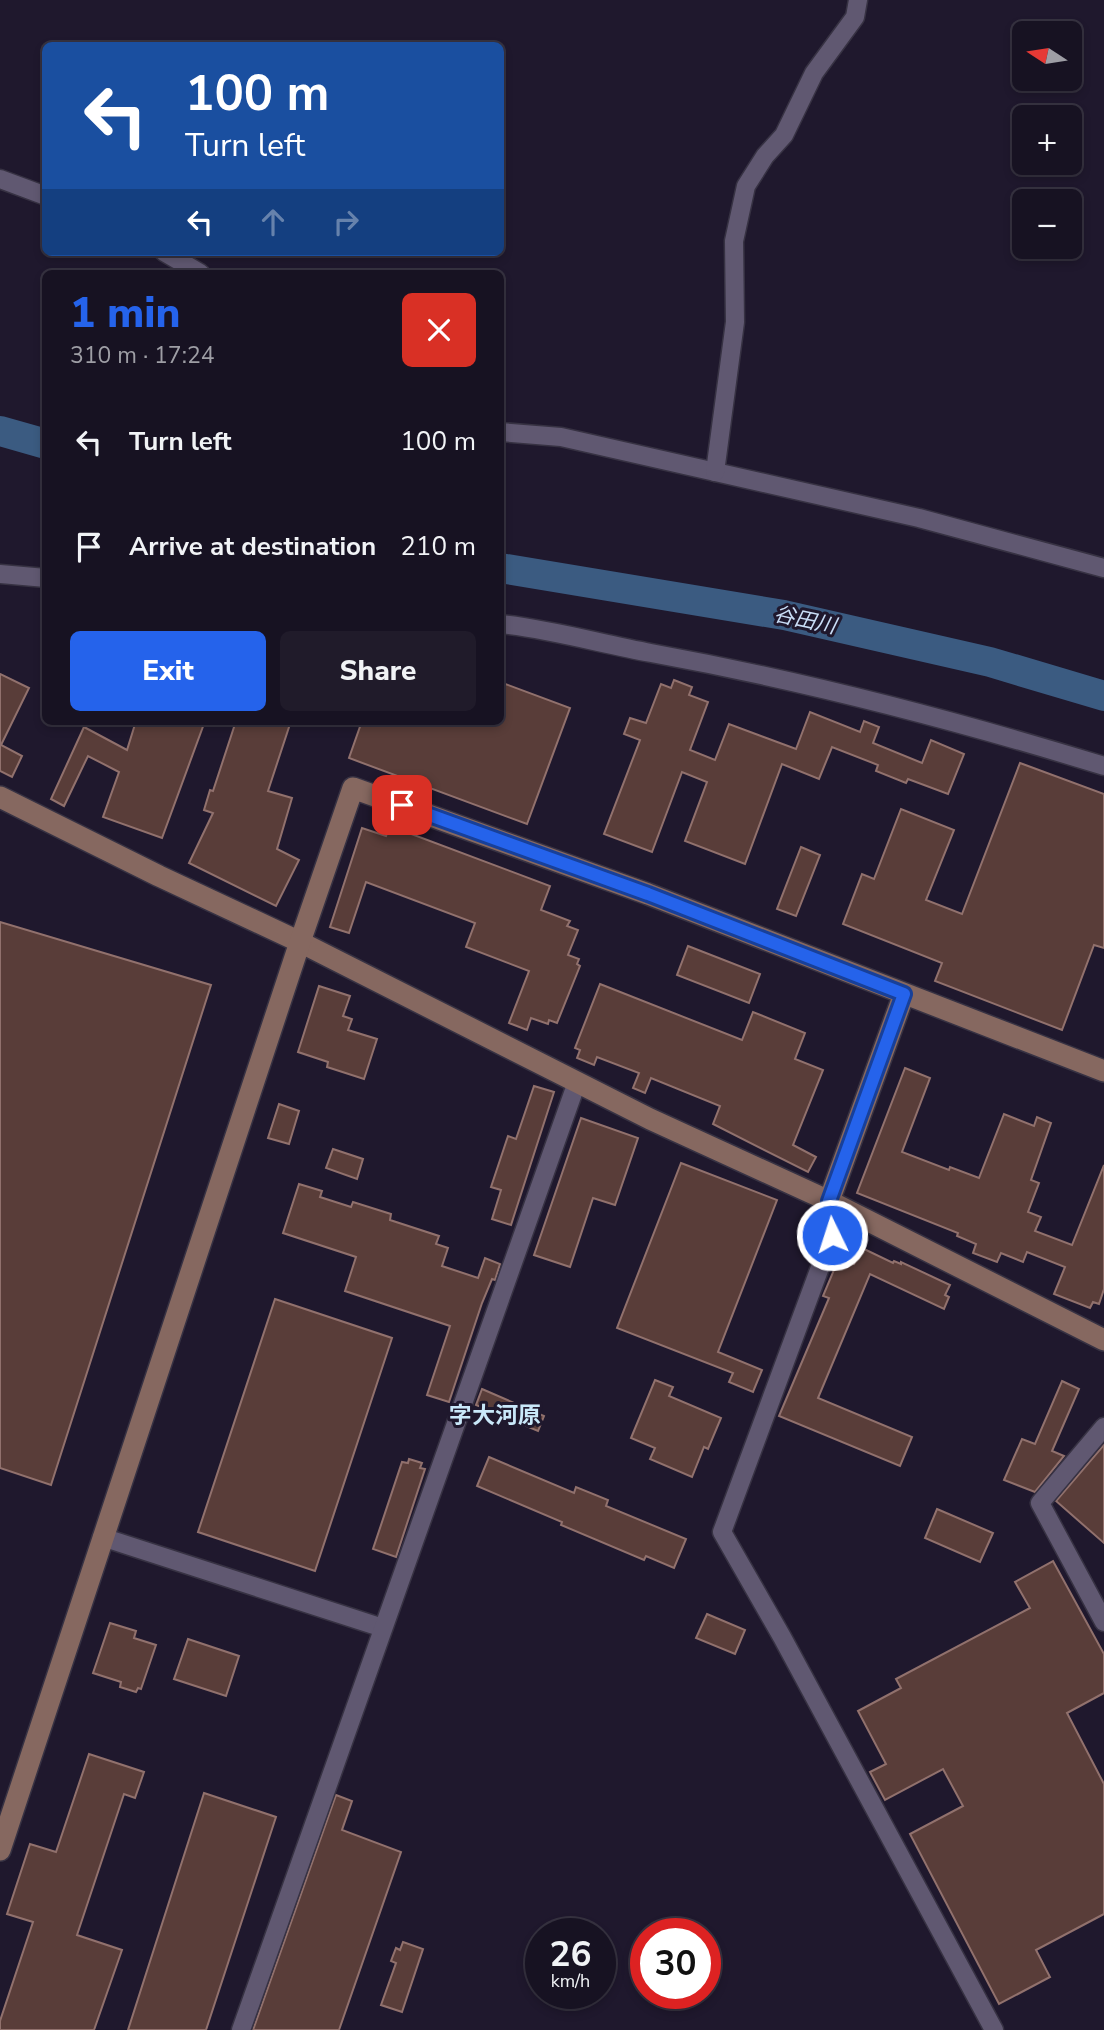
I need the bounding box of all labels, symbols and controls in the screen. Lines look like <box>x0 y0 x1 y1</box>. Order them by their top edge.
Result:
north arrow <box>1012 21 1082 91</box>
map controls <box>1012 21 1082 259</box>
text: 100 m <box>185 60 329 127</box>
icon: left <box>70 70 161 161</box>
button: + <box>1012 105 1082 175</box>
text: Turn left <box>185 124 305 167</box>
button: − <box>1012 189 1082 259</box>
icon: left <box>181 203 219 241</box>
icon: ahead <box>254 203 292 241</box>
icon: right <box>327 203 365 241</box>
text: 1 min <box>70 285 180 342</box>
button: close <box>402 293 476 367</box>
text: 310 m · 17:24 <box>70 340 215 371</box>
icon: left <box>70 423 108 461</box>
text: Turn left <box>129 424 232 459</box>
text: 100 m <box>400 424 476 459</box>
icon: arrive <box>70 528 108 566</box>
text: Arrive at destination <box>129 529 376 564</box>
text: 210 m <box>400 529 476 564</box>
water label: 谷田川 <box>771 600 841 641</box>
button: Exit <box>70 631 266 711</box>
button: Share <box>280 631 476 711</box>
pin <box>372 775 432 835</box>
icon: arrive <box>383 786 421 824</box>
position arrow <box>795 1198 869 1272</box>
district label: 字大河原 <box>449 1400 541 1431</box>
speed limit sign: 30 <box>630 1918 721 2009</box>
text: 26 <box>549 1931 592 1978</box>
text: km/h <box>551 1969 590 1993</box>

